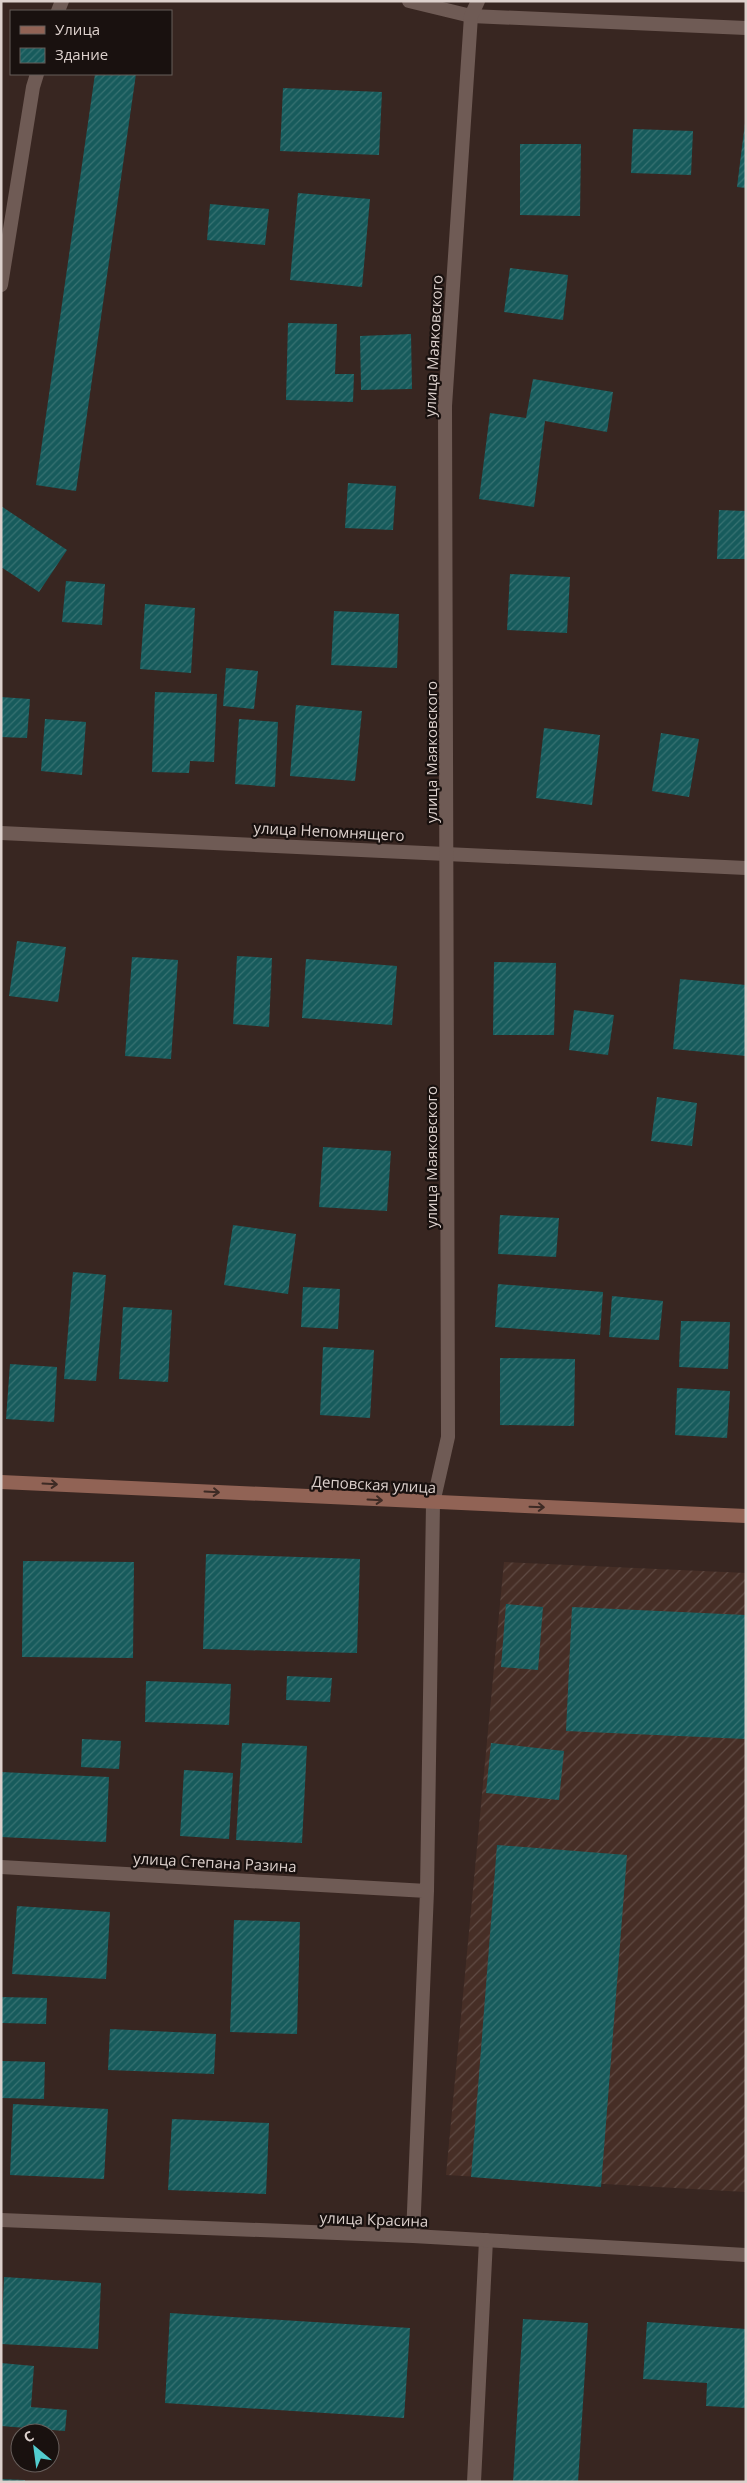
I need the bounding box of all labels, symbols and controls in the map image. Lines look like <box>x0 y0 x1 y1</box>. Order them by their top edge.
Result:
legend <box>10 10 172 75</box>
text: Улица <box>55 19 100 39</box>
text: Здание <box>55 44 108 64</box>
street label: улица Маяковского <box>419 274 447 418</box>
street label: улица Маяковского <box>421 681 441 823</box>
street label: улица Непомнящего <box>253 817 405 845</box>
street label: улица Маяковского <box>421 1086 441 1228</box>
street label: Деповская улица <box>311 1471 437 1497</box>
one-way arrow <box>42 1480 58 1489</box>
one-way arrow <box>204 1488 220 1497</box>
one-way arrow <box>366 1496 382 1505</box>
one-way arrow <box>529 1503 545 1512</box>
street label: улица Степана Разина <box>133 1848 297 1876</box>
street label: улица Красина <box>319 2207 429 2231</box>
north arrow <box>10 2423 60 2473</box>
text: С <box>20 2426 37 2447</box>

